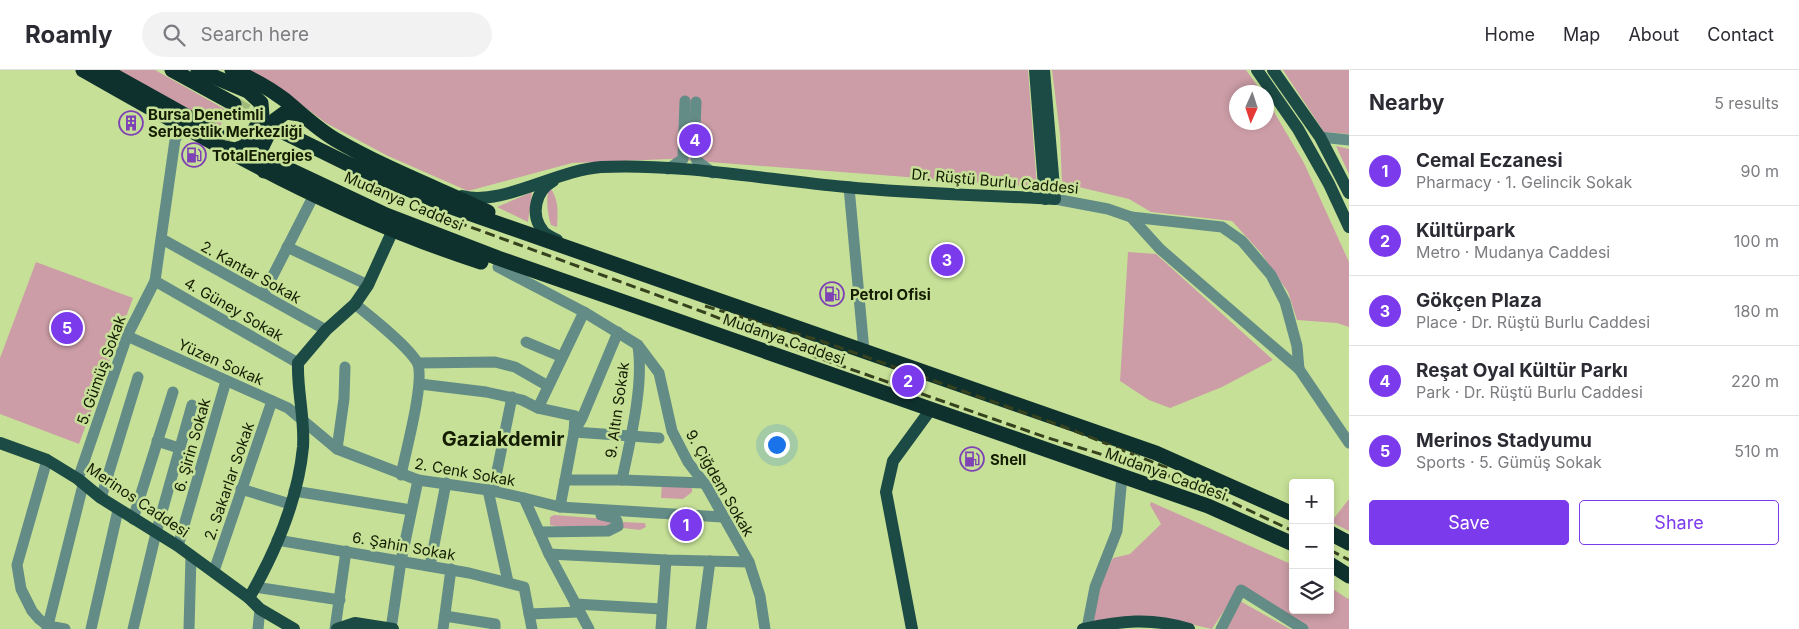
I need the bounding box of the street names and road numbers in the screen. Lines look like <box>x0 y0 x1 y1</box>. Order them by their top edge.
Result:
street label: Dr. Rüştü Burlu Caddesi <box>911 164 1079 198</box>
street label: Mudanya Caddesi <box>342 167 466 235</box>
street label: 2. Kantar Sokak <box>197 237 305 308</box>
street label: 4. Güney Sokak <box>181 273 288 345</box>
street label: Mudanya Caddesi <box>721 309 847 369</box>
street label: 5. Gümüş Sokak <box>72 312 130 427</box>
street label: Yüzen Sokak <box>175 335 268 390</box>
street label: 9. Altın Sokak <box>601 360 633 459</box>
street label: 6. Şirin Sokak <box>170 395 215 494</box>
street label: 2. Sakarlar Sokak <box>200 419 258 543</box>
street label: 9. Çiğdem Sokak <box>682 426 759 540</box>
street label: Mudanya Caddesi <box>1103 443 1229 505</box>
street label: 2. Cenk Sokak <box>413 454 518 490</box>
street label: Merinos Caddesi <box>83 459 193 541</box>
street label: 6. Şahin Sokak <box>351 528 458 565</box>

